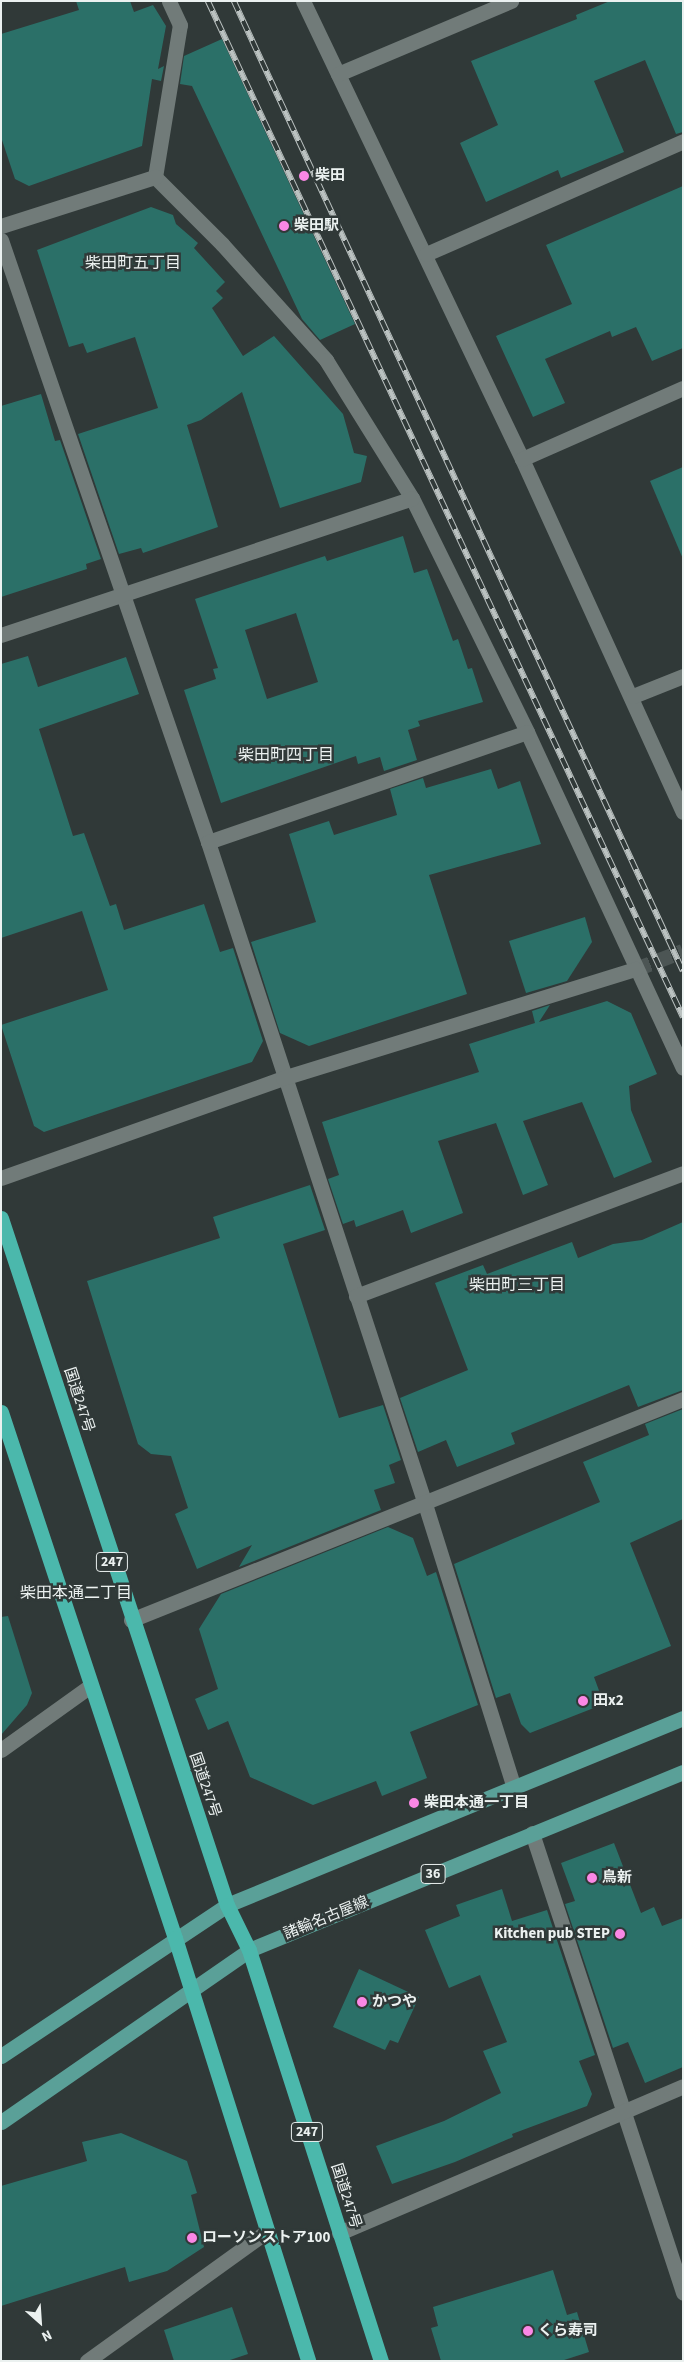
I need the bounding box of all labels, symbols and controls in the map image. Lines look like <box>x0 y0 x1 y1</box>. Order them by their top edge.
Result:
place label: 柴田 <box>315 167 345 185</box>
marker: 柴田 <box>297 169 311 183</box>
place label: 柴田駅 <box>294 217 339 235</box>
marker: 柴田駅 <box>278 220 290 232</box>
district label: 柴田町五丁目 <box>85 253 181 273</box>
district label: 柴田町四丁目 <box>238 745 334 765</box>
district label: 柴田町三丁目 <box>469 1275 565 1295</box>
street label: 国道247号 <box>60 1365 98 1435</box>
road number: 247 <box>96 1550 128 1574</box>
district label: 柴田本通二丁目 <box>20 1583 132 1603</box>
place label: 田x2 <box>593 1692 624 1710</box>
marker: 田x2 <box>577 1695 589 1707</box>
street label: 国道247号 <box>186 1750 224 1820</box>
place label: 柴田本通一丁目 <box>424 1794 529 1812</box>
marker: 柴田本通一丁目 <box>408 1797 420 1809</box>
road number: 36 <box>420 1862 446 1886</box>
place label: 鳥新 <box>602 1869 632 1887</box>
marker: 鳥新 <box>586 1872 598 1884</box>
street label: 諸輪名古屋線 <box>281 1893 371 1943</box>
place label: Kitchen pub STEP <box>494 1925 610 1943</box>
marker: Kitchen pub STEP <box>614 1928 626 1940</box>
place label: かつや <box>372 1993 417 2011</box>
marker: かつや <box>356 1996 368 2008</box>
road number: 247 <box>291 2120 323 2144</box>
street label: 国道247号 <box>327 2161 365 2231</box>
place label: ローソンストア100 <box>202 2229 331 2247</box>
marker: ローソンストア100 <box>186 2232 198 2244</box>
north arrow <box>15 2297 65 2347</box>
place label: くら寿司 <box>538 2322 598 2340</box>
text: N <box>38 2324 55 2347</box>
marker: くら寿司 <box>522 2325 534 2337</box>

